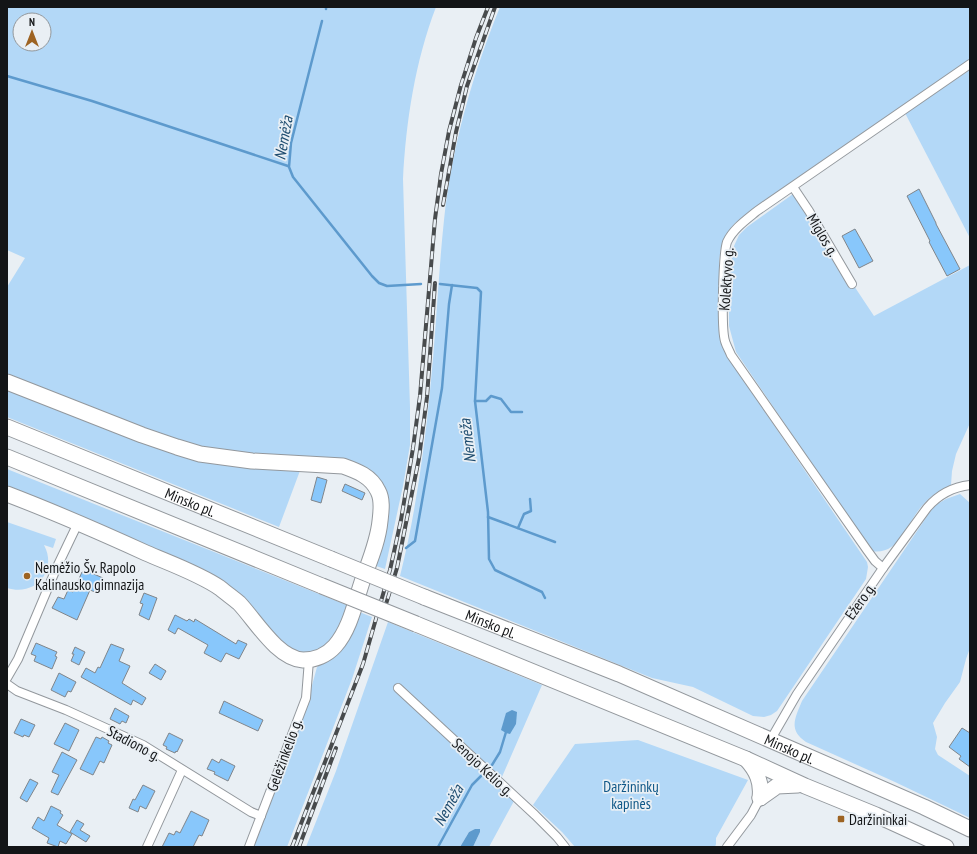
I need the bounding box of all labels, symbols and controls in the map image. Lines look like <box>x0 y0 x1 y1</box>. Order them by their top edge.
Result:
north arrow <box>12 12 52 52</box>
text: N <box>29 15 35 29</box>
water label: Nemėža <box>269 113 297 162</box>
street label: Miglos g. <box>803 210 843 260</box>
street label: Kolektyvo g. <box>714 246 738 311</box>
water label: Nemėža <box>454 416 480 464</box>
street label: Minsko pl. <box>162 483 219 521</box>
place label: Nemėžio Šv. Rapolo Kalinausko gimnazija <box>35 558 144 594</box>
marker: Nemėžio Šv. Rapolo Kalinausko gimnazija <box>22 571 32 581</box>
street label: Ežero g. <box>841 579 880 623</box>
street label: Minsko pl. <box>463 605 519 642</box>
street label: Geležinkelio g. <box>262 716 306 794</box>
street label: Stadiono g. <box>104 721 164 765</box>
street label: Minsko pl. <box>762 729 818 768</box>
street label: Senojo Kelio g. <box>448 734 518 800</box>
park label: Daržininkų kapinės <box>603 777 659 813</box>
water label: Nemėža <box>429 779 468 829</box>
place label: Daržininkai <box>849 810 907 829</box>
marker: Daržininkai <box>836 814 846 824</box>

